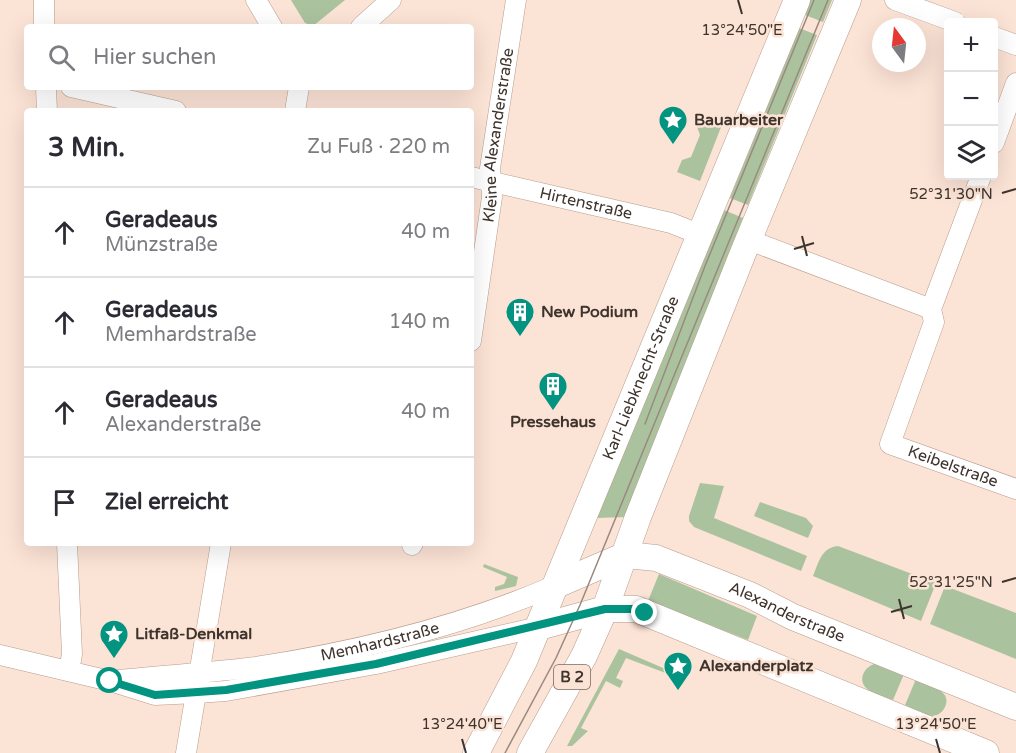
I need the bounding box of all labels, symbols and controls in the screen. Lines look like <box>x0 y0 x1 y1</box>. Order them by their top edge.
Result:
north arrow <box>872 18 926 72</box>
map controls <box>944 18 998 180</box>
button: + <box>944 18 998 72</box>
text: 13°24'50"E <box>701 21 783 39</box>
search box <box>24 24 474 90</box>
icon: search <box>45 41 78 74</box>
text: Hier suchen <box>93 44 216 70</box>
street label: Kleine Alexanderstraße <box>478 47 518 224</box>
button: − <box>944 72 998 126</box>
place icon: Bauarbeiter <box>657 104 689 146</box>
place label: Bauarbeiter <box>694 110 784 130</box>
button: layers <box>944 126 998 180</box>
text: 3 Min. <box>48 132 125 163</box>
text: Zu Fuß · 220 m <box>307 135 450 159</box>
street label: Hirtenstraße <box>538 183 634 224</box>
text: 52°31'30"N <box>909 185 993 203</box>
text: Geradeaus <box>105 207 217 233</box>
icon: ahead <box>48 216 81 249</box>
text: 40 m <box>401 220 450 244</box>
text: Münzstraße <box>105 233 218 257</box>
street label: Karl-Liebknecht-Straße <box>598 293 684 463</box>
building icon: New Podium <box>504 296 536 338</box>
text: Geradeaus <box>105 297 217 323</box>
place label: New Podium <box>541 302 638 322</box>
icon: ahead <box>48 306 81 339</box>
text: 140 m <box>389 310 450 334</box>
text: Memhardstraße <box>105 323 257 347</box>
building icon: Pressehaus <box>537 370 569 412</box>
text: Geradeaus <box>105 387 217 413</box>
icon: ahead <box>48 396 81 429</box>
text: 40 m <box>401 400 450 424</box>
place label: Pressehaus <box>510 412 596 432</box>
text: Alexanderstraße <box>105 413 261 437</box>
street label: Keibelstraße <box>905 441 1001 492</box>
icon: arrive <box>48 486 81 519</box>
text: Ziel erreicht <box>105 489 228 515</box>
text: 52°31'25"N <box>909 573 993 591</box>
street label: Alexanderstraße <box>726 578 848 647</box>
route end <box>631 599 657 625</box>
place icon: Litfaß-Denkmal <box>98 618 130 660</box>
street label: Memhardstraße <box>319 618 441 666</box>
place label: Litfaß-Denkmal <box>135 624 252 644</box>
place icon: Alexanderplatz <box>662 650 694 692</box>
place label: Alexanderplatz <box>699 656 813 676</box>
road number: B 2 <box>554 665 590 689</box>
route start <box>96 667 122 693</box>
text: 13°24'40"E <box>421 715 503 733</box>
text: 13°24'50"E <box>895 715 977 733</box>

